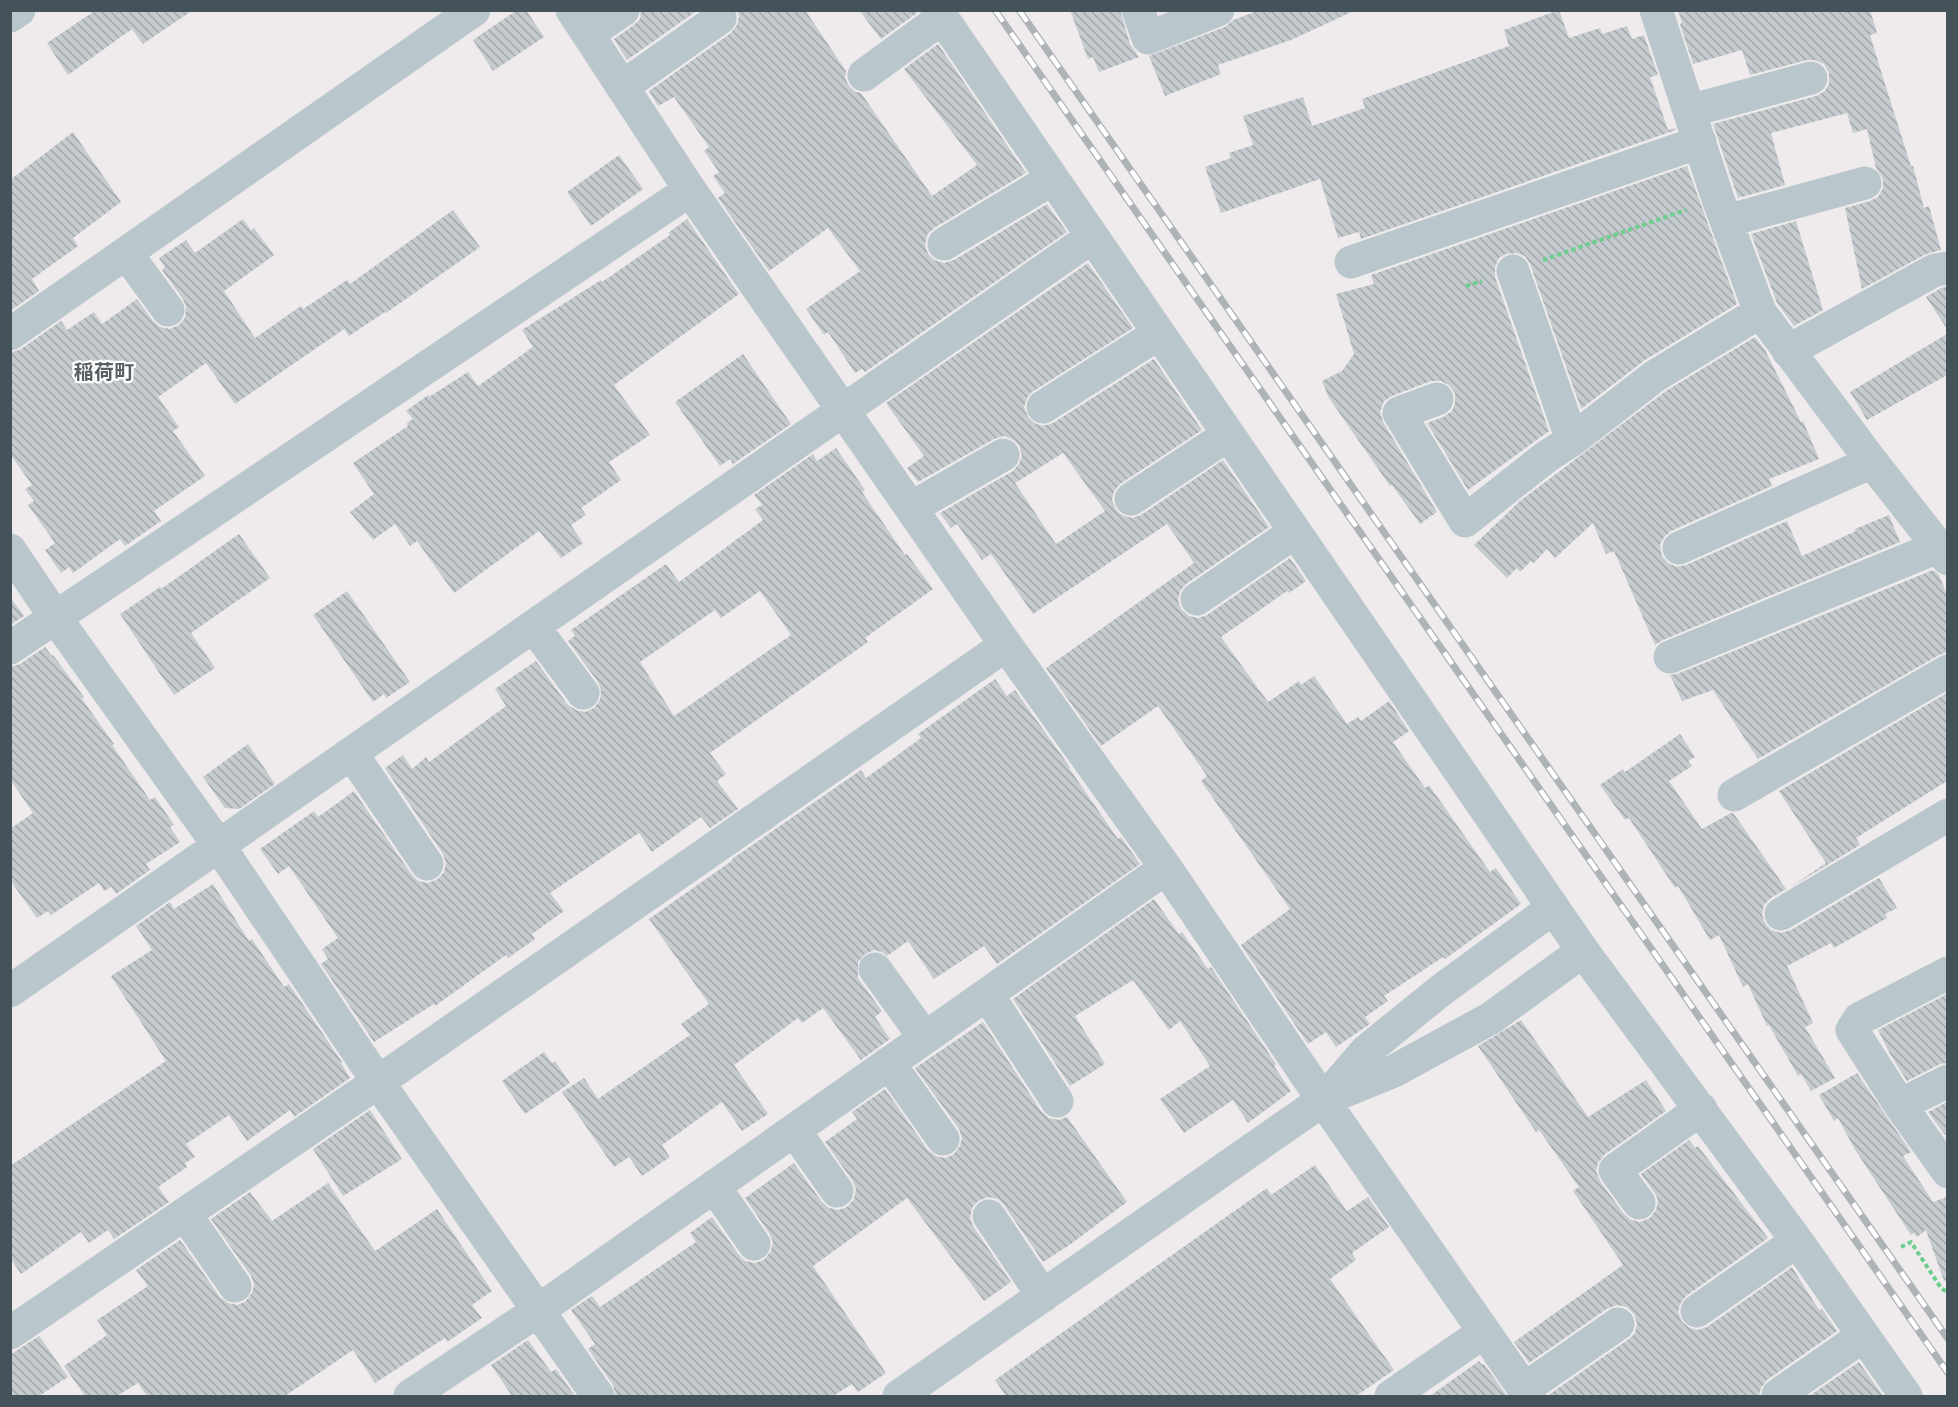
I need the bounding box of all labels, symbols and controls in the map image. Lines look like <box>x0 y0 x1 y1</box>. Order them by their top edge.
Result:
district label: 稲荷町 <box>74 359 134 383</box>

